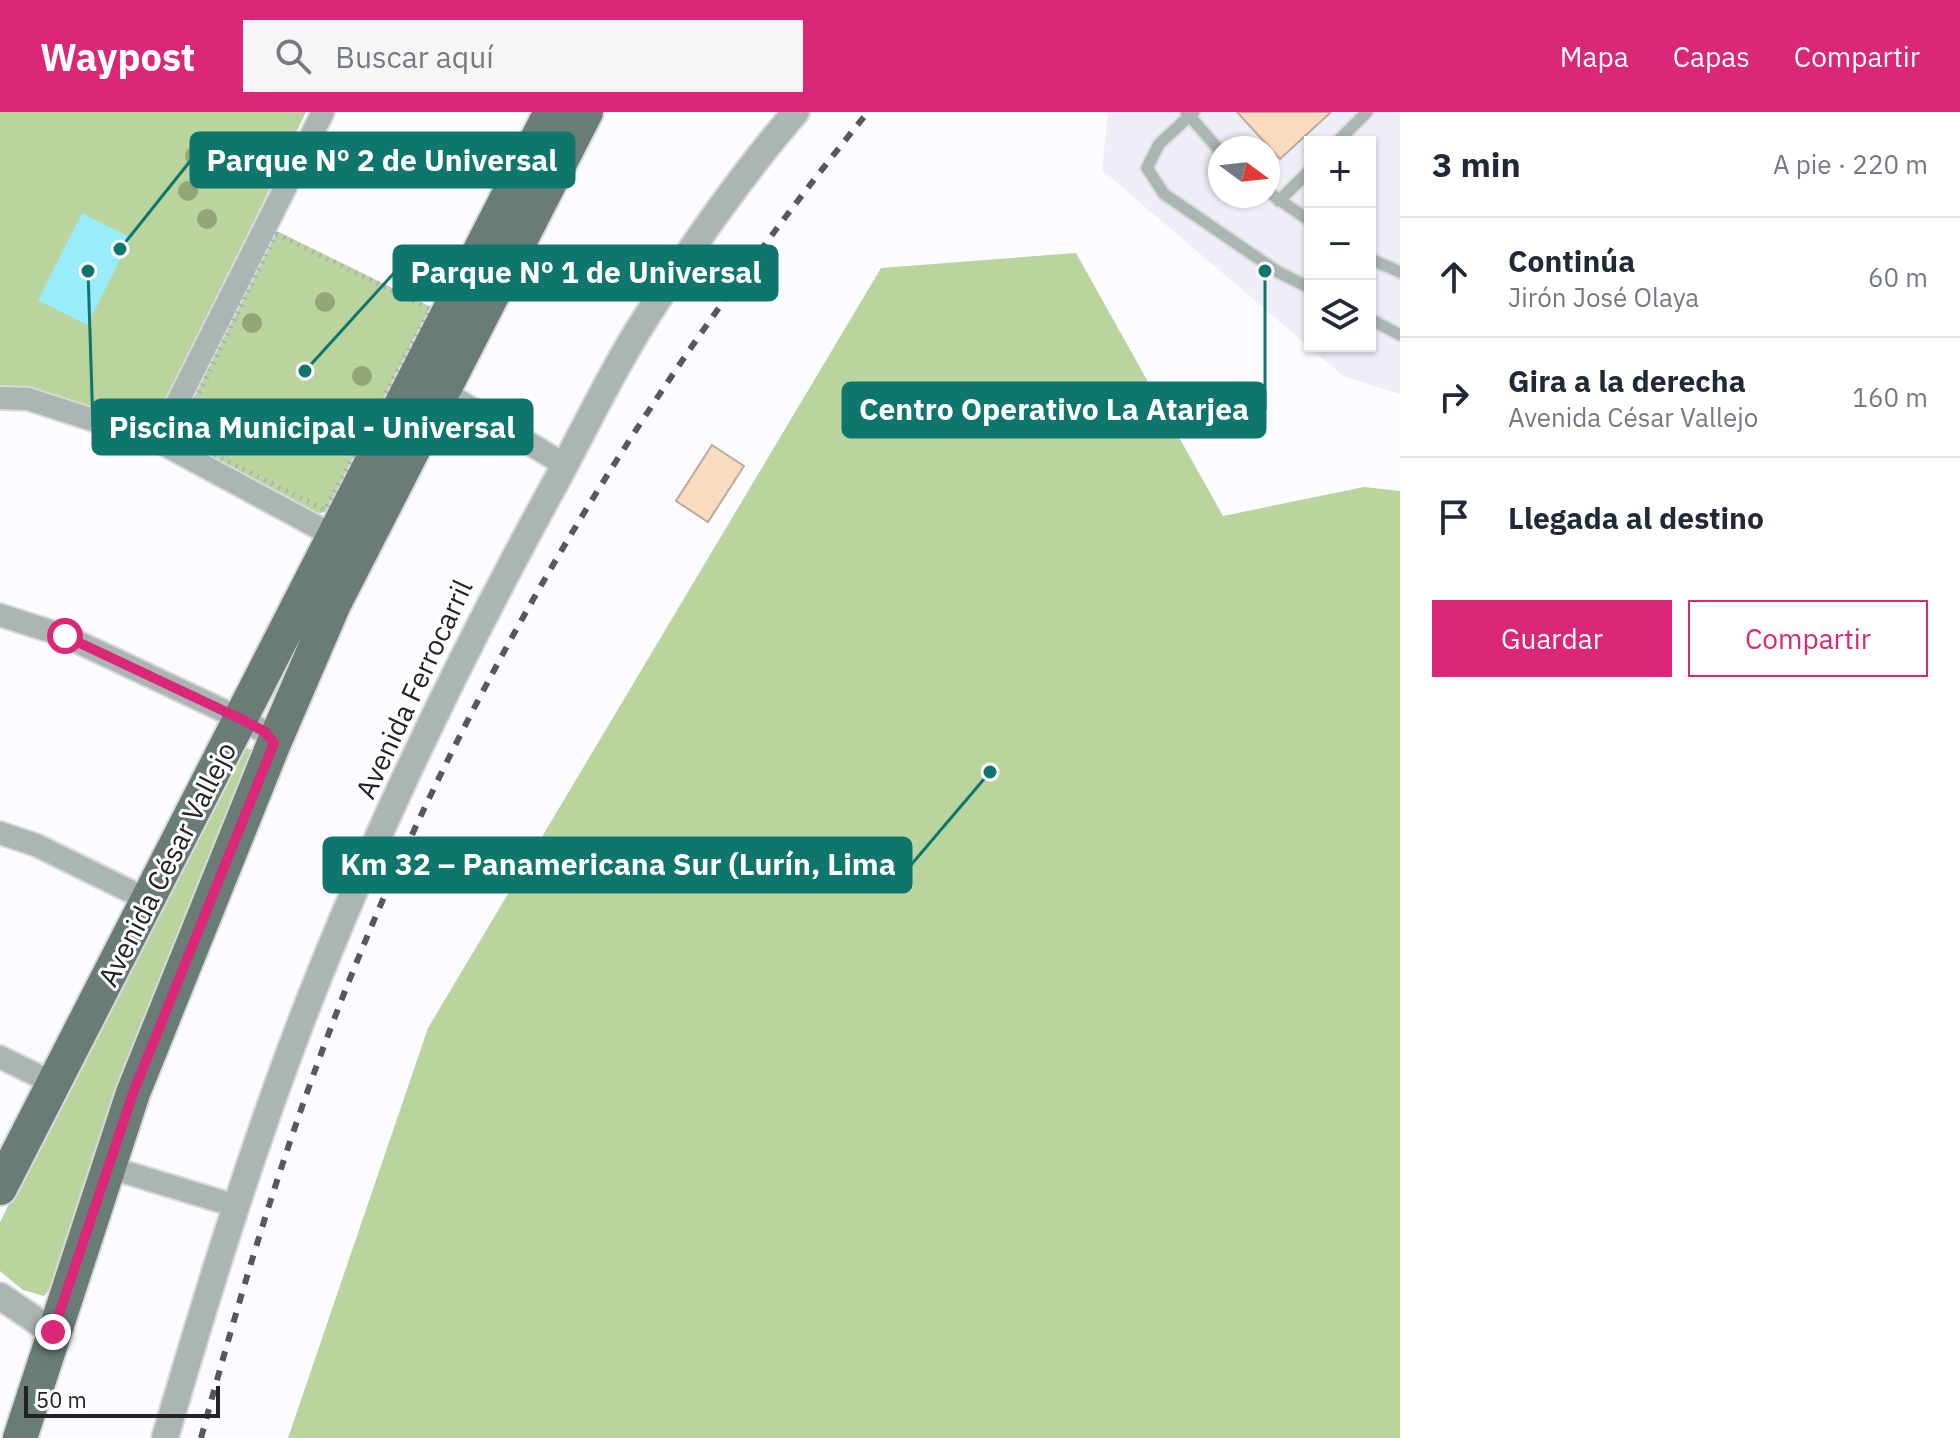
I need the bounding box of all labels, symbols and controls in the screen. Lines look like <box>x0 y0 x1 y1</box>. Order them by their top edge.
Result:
search box <box>243 20 803 92</box>
text: Waypost <box>40 32 195 81</box>
icon: search <box>271 34 315 78</box>
text: Buscar aquí <box>335 37 494 76</box>
text: Mapa <box>1560 38 1629 75</box>
text: Capas <box>1673 38 1750 75</box>
text: Compartir <box>1794 38 1920 75</box>
callout: Parque Nº 2 de Universal <box>191 133 574 187</box>
north arrow <box>1208 136 1280 208</box>
map controls <box>1304 136 1376 352</box>
button: + <box>1304 136 1376 208</box>
text: Parque Nº 2 de Universal <box>207 140 557 179</box>
text: 3 min <box>1432 142 1521 186</box>
text: A pie · 220 m <box>1773 147 1928 181</box>
button: − <box>1304 208 1376 280</box>
text: Continúa <box>1508 241 1635 280</box>
callout: Parque Nº 1 de Universal <box>394 246 777 300</box>
text: Parque Nº 1 de Universal <box>411 252 761 291</box>
icon: ahead <box>1432 255 1476 299</box>
text: 60 m <box>1868 260 1928 294</box>
button: layers <box>1304 280 1376 352</box>
text: Jirón José Olaya <box>1508 280 1699 314</box>
text: Gira a la derecha <box>1508 361 1746 400</box>
icon: right <box>1432 375 1476 419</box>
text: 160 m <box>1852 380 1928 414</box>
callout: Centro Operativo La Atarjea <box>843 383 1265 437</box>
text: Centro Operativo La Atarjea <box>859 389 1249 428</box>
callout: Piscina Municipal - Universal <box>93 400 532 454</box>
text: Avenida César Vallejo <box>1508 400 1758 434</box>
text: Piscina Municipal - Universal <box>109 407 515 446</box>
icon: arrive <box>1432 495 1476 539</box>
text: Llegada al destino <box>1508 498 1764 537</box>
street label: Avenida Ferrocarril <box>347 573 481 804</box>
button: Guardar <box>1432 600 1672 677</box>
button: Compartir <box>1688 600 1928 677</box>
route start <box>47 618 83 654</box>
street label: Avenida César Vallejo <box>89 735 244 992</box>
callout: Km 32 – Panamericana Sur (Lurín, Lima <box>324 838 911 892</box>
text: Km 32 – Panamericana Sur (Lurín, Lima <box>340 844 896 883</box>
route end <box>35 1314 71 1350</box>
scale bar <box>24 1382 220 1418</box>
text: 50 m <box>36 1385 87 1414</box>

